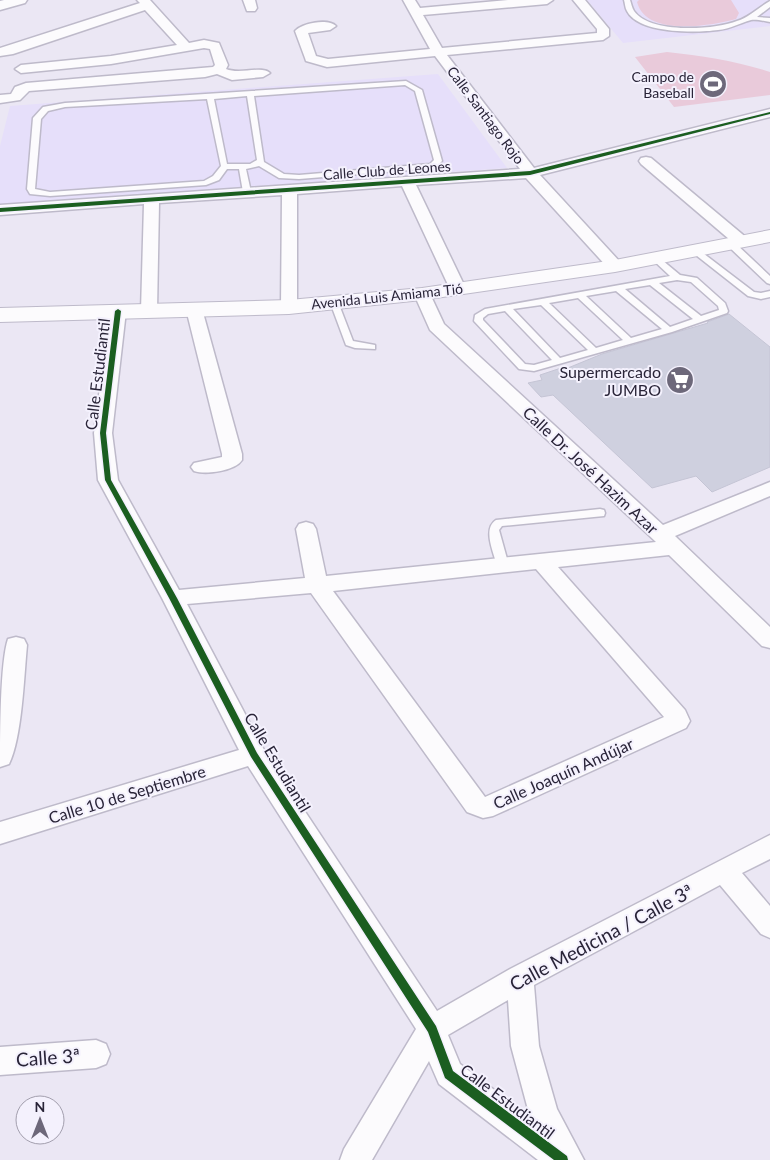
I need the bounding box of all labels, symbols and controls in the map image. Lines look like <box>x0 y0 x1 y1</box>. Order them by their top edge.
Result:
street label: Calle Santiago Rojo <box>444 63 528 167</box>
place label: Campo de Baseball <box>632 68 694 101</box>
sports icon: Campo de Baseball <box>698 69 728 99</box>
street label: Calle Club de Leones <box>323 157 451 183</box>
street label: Avenida Luis Amiama Tió <box>310 280 464 312</box>
street label: Calle Estudiantil <box>81 317 113 431</box>
place label: Supermercado JUMBO <box>560 362 661 399</box>
supermarket icon: Supermercado JUMBO <box>665 365 695 395</box>
street label: Calle Dr. José Hazim Azar <box>519 402 663 538</box>
street label: Calle Estudiantil <box>241 709 315 815</box>
street label: Calle Joaquín Andújar <box>490 734 636 812</box>
street label: Calle 10 de Septiembre <box>46 761 208 827</box>
street label: Calle Medicina / Calle 3ª <box>505 879 697 995</box>
street label: Calle 3ª <box>15 1043 81 1071</box>
street label: Calle Estudiantil <box>457 1060 559 1142</box>
north arrow <box>15 1095 65 1145</box>
text: N <box>35 1098 45 1115</box>

